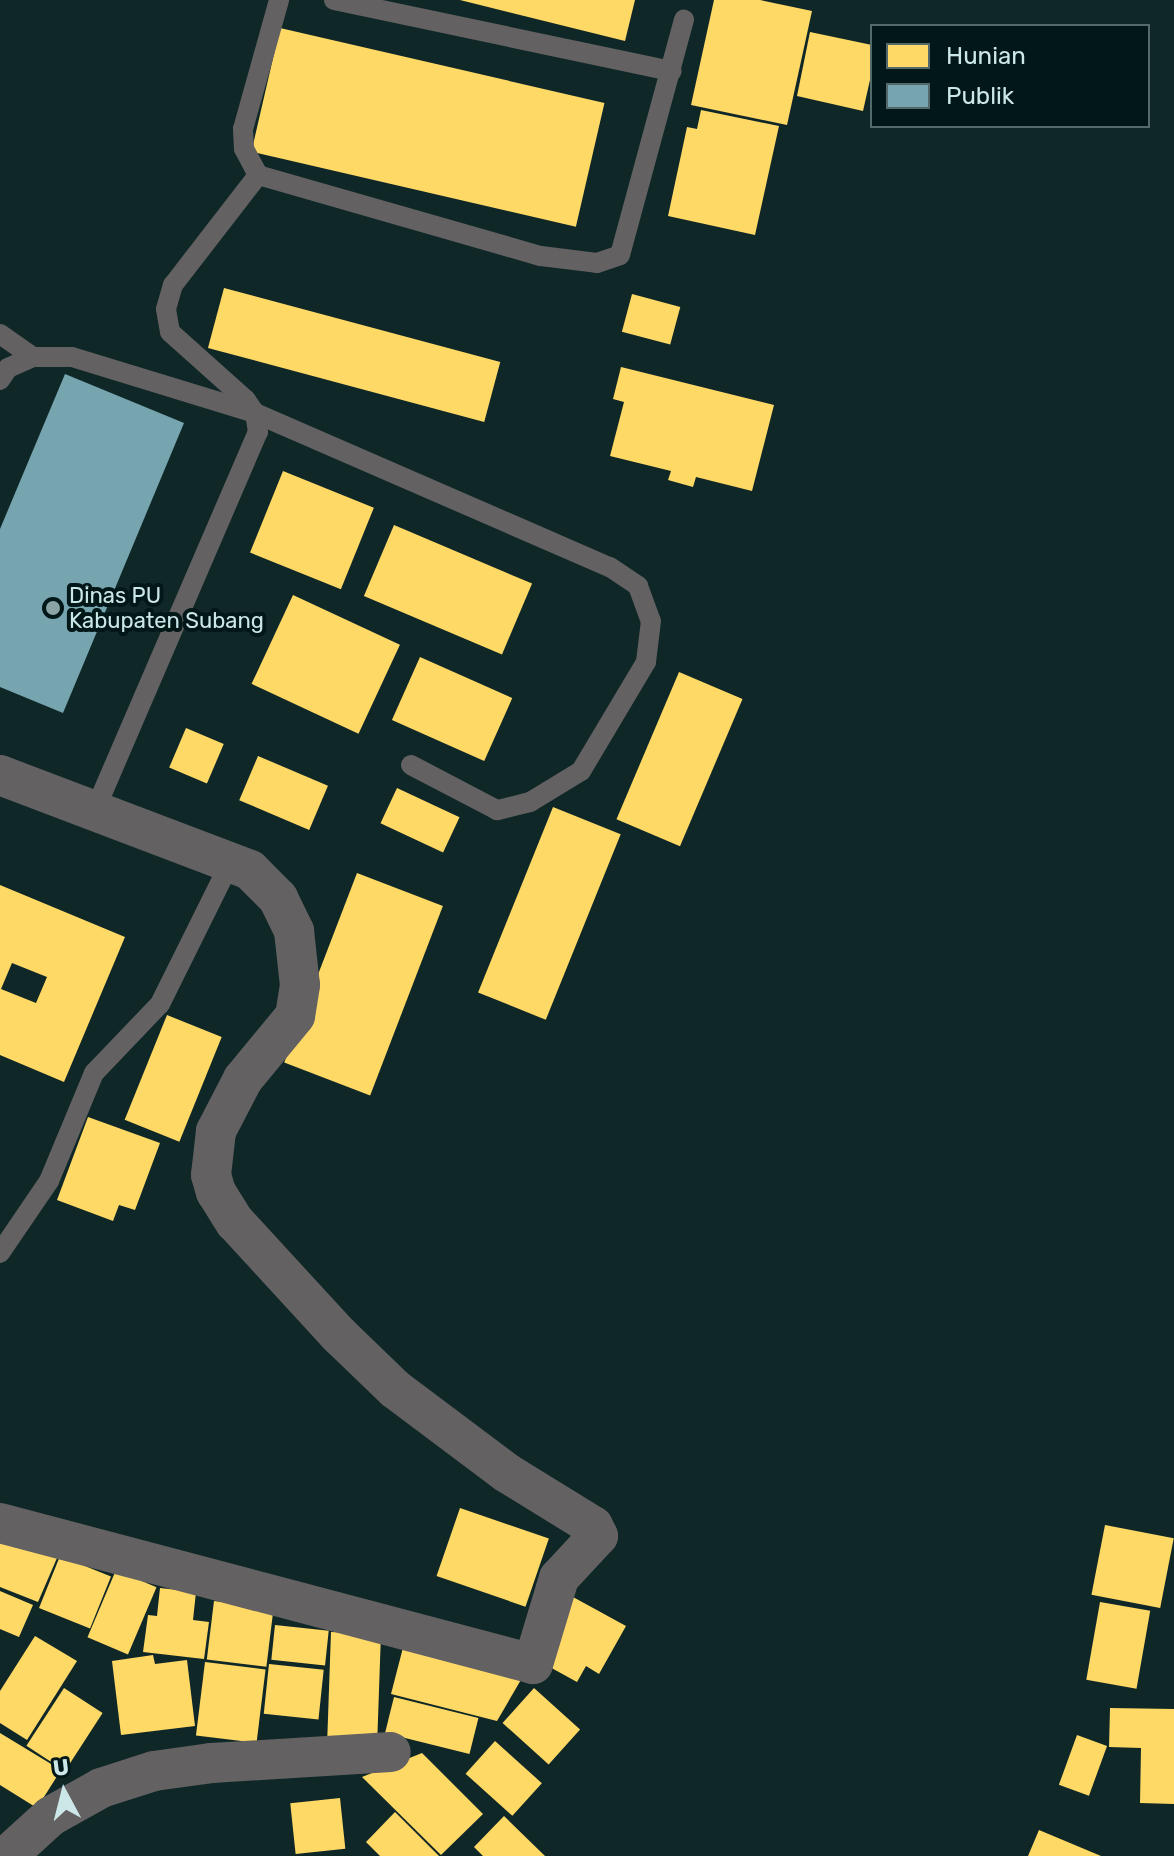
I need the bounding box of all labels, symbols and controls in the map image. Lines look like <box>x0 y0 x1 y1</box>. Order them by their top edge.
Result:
legend <box>870 24 1150 128</box>
text: Hunian <box>946 42 1026 70</box>
text: Publik <box>946 82 1014 110</box>
place label: Dinas PU Kabupaten Subang <box>69 582 264 634</box>
marker: Dinas PU Kabupaten Subang <box>44 599 62 617</box>
north arrow <box>24 1752 104 1832</box>
text: U <box>51 1753 71 1782</box>

